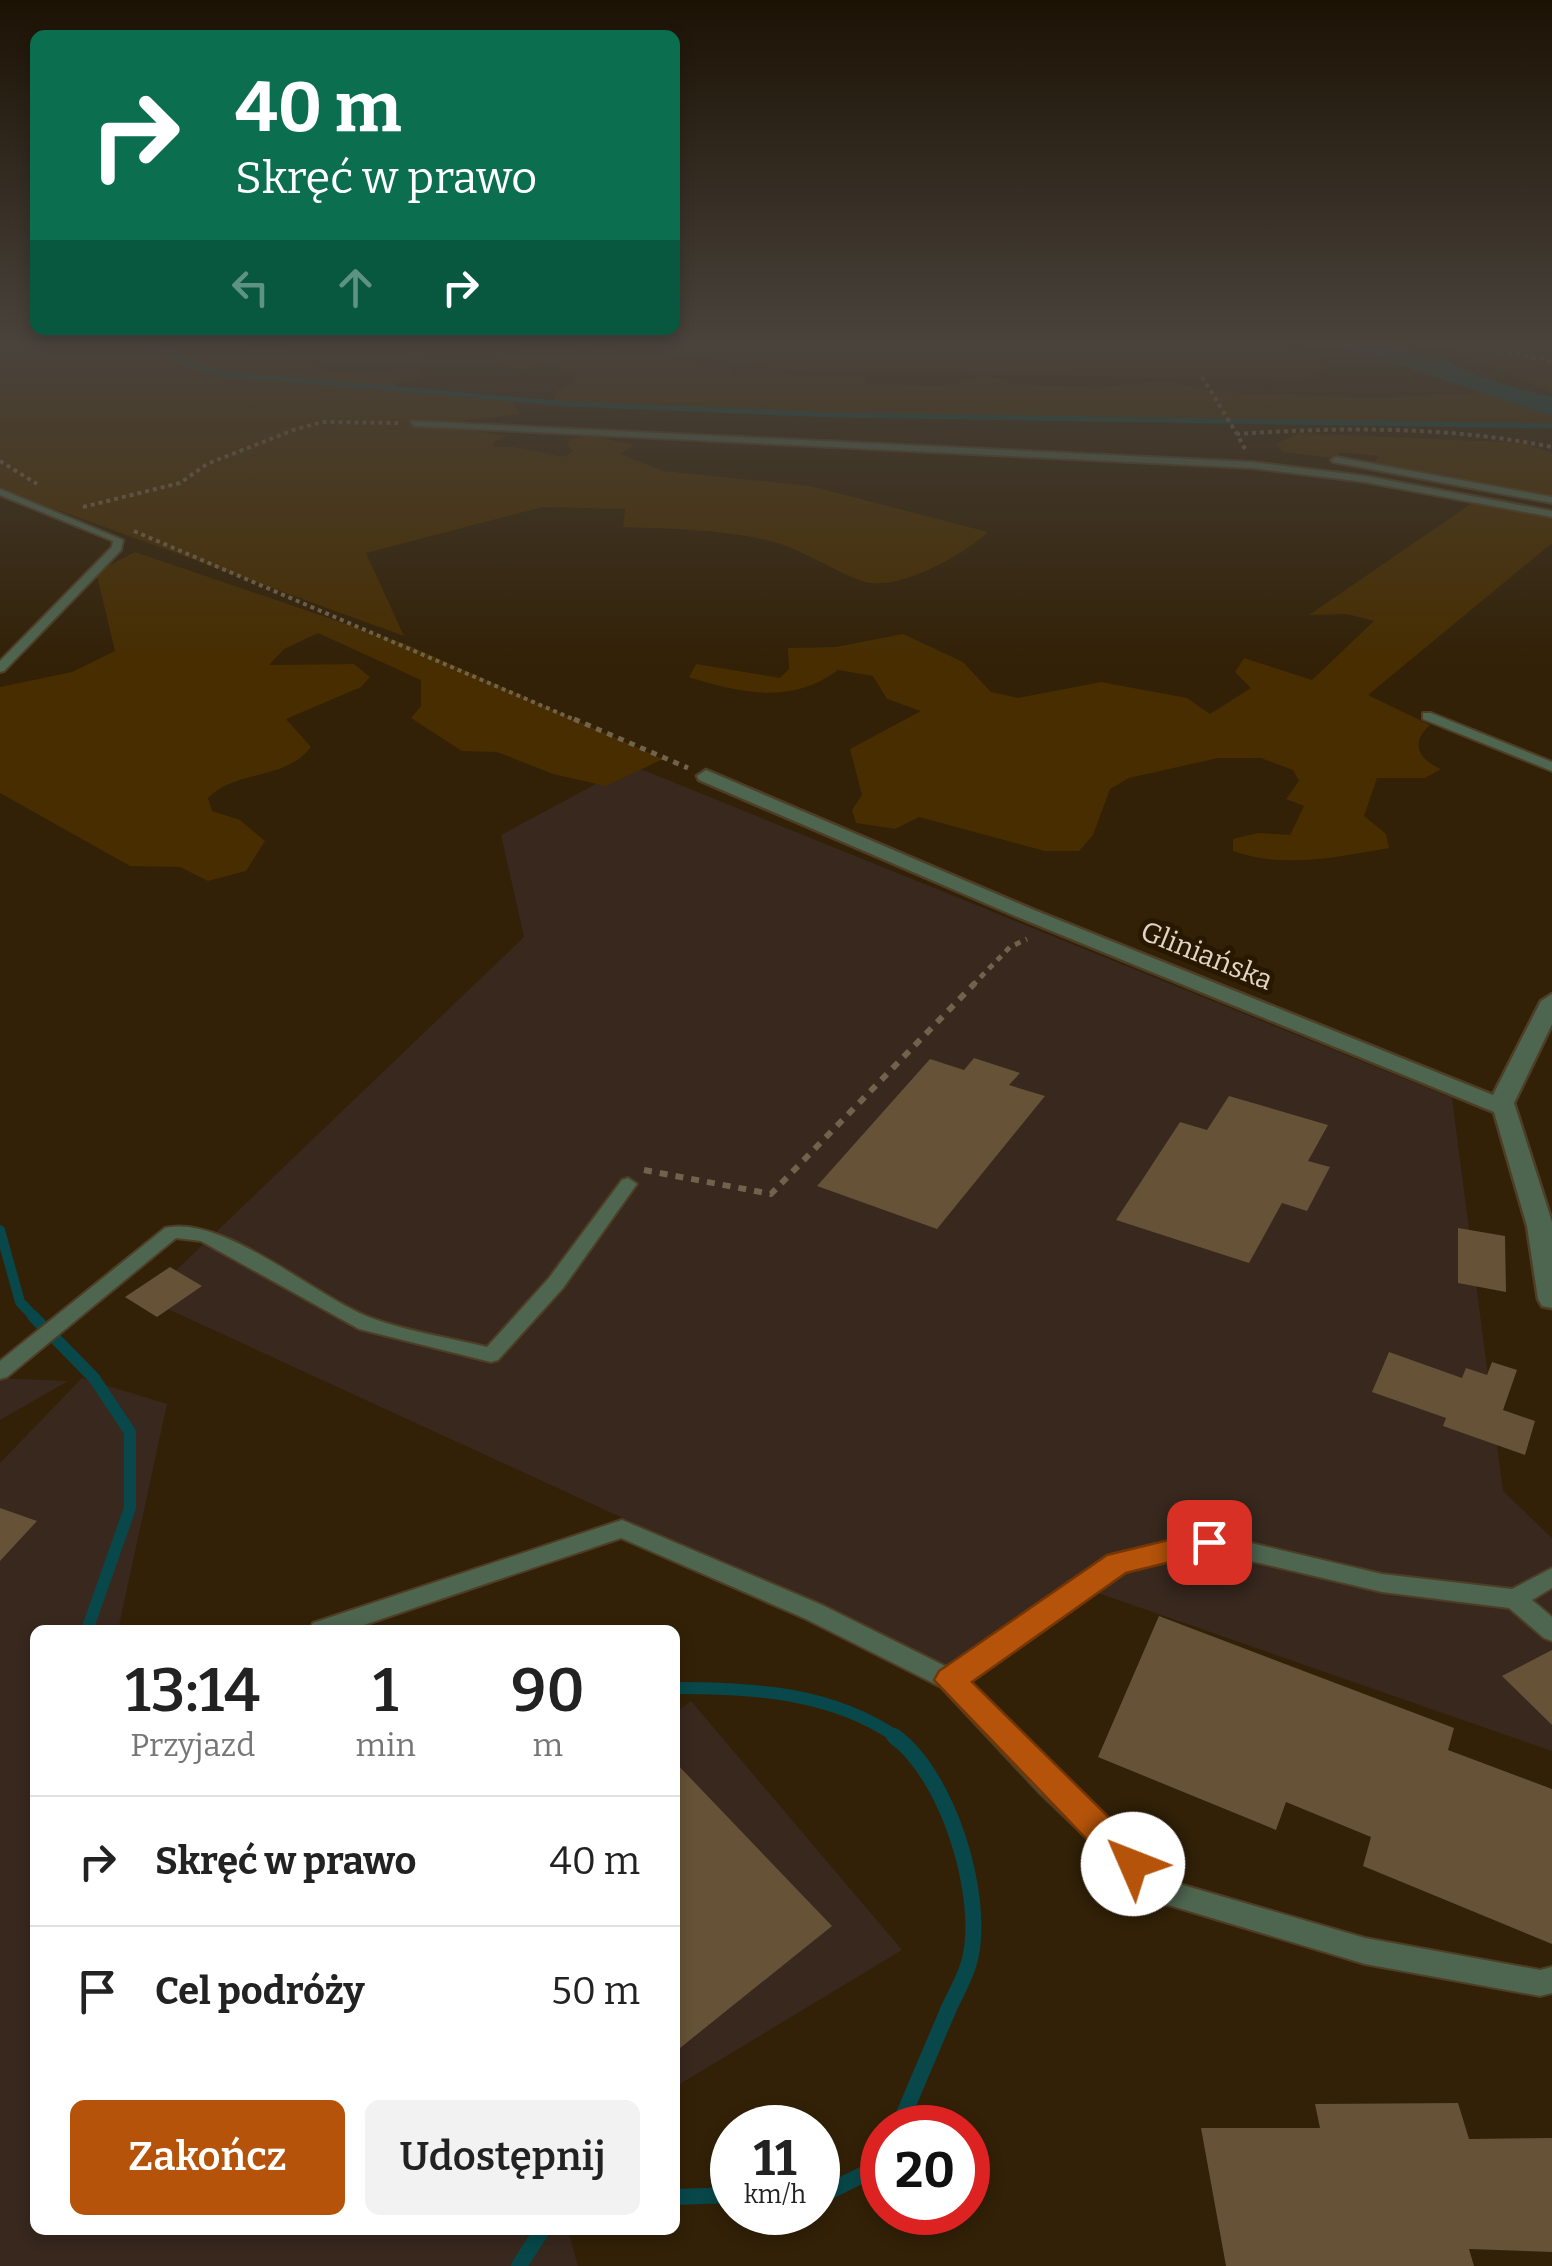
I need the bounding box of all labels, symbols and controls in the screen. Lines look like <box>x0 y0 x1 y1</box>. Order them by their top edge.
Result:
text: 40 m <box>235 66 401 150</box>
icon: right <box>70 70 200 200</box>
text: Skręć w prawo <box>235 151 537 205</box>
icon: left <box>223 260 278 315</box>
icon: ahead <box>328 260 383 315</box>
icon: right <box>433 260 488 315</box>
street label: Gliniańska <box>1136 914 1278 997</box>
pin <box>1167 1500 1252 1585</box>
icon: arrive <box>1182 1515 1237 1570</box>
text: 13:14 <box>125 1655 260 1727</box>
text: 1 <box>373 1655 398 1727</box>
text: 90 <box>511 1655 585 1727</box>
text: Przyjazd <box>130 1726 255 1764</box>
text: min <box>355 1726 416 1764</box>
text: m <box>533 1726 563 1764</box>
position arrow <box>1081 1812 1185 1916</box>
icon: right <box>70 1834 125 1889</box>
text: Skręć w prawo <box>155 1838 416 1884</box>
text: 40 m <box>550 1838 640 1884</box>
icon: arrive <box>70 1964 125 2019</box>
text: Cel podróży <box>155 1968 365 2014</box>
text: 50 m <box>551 1968 640 2014</box>
button: Zakończ <box>70 2100 345 2215</box>
button: Udostępnij <box>365 2100 640 2215</box>
speed limit sign: 20 <box>860 2105 990 2235</box>
text: 11 <box>753 2128 797 2188</box>
text: km/h <box>744 2180 806 2210</box>

